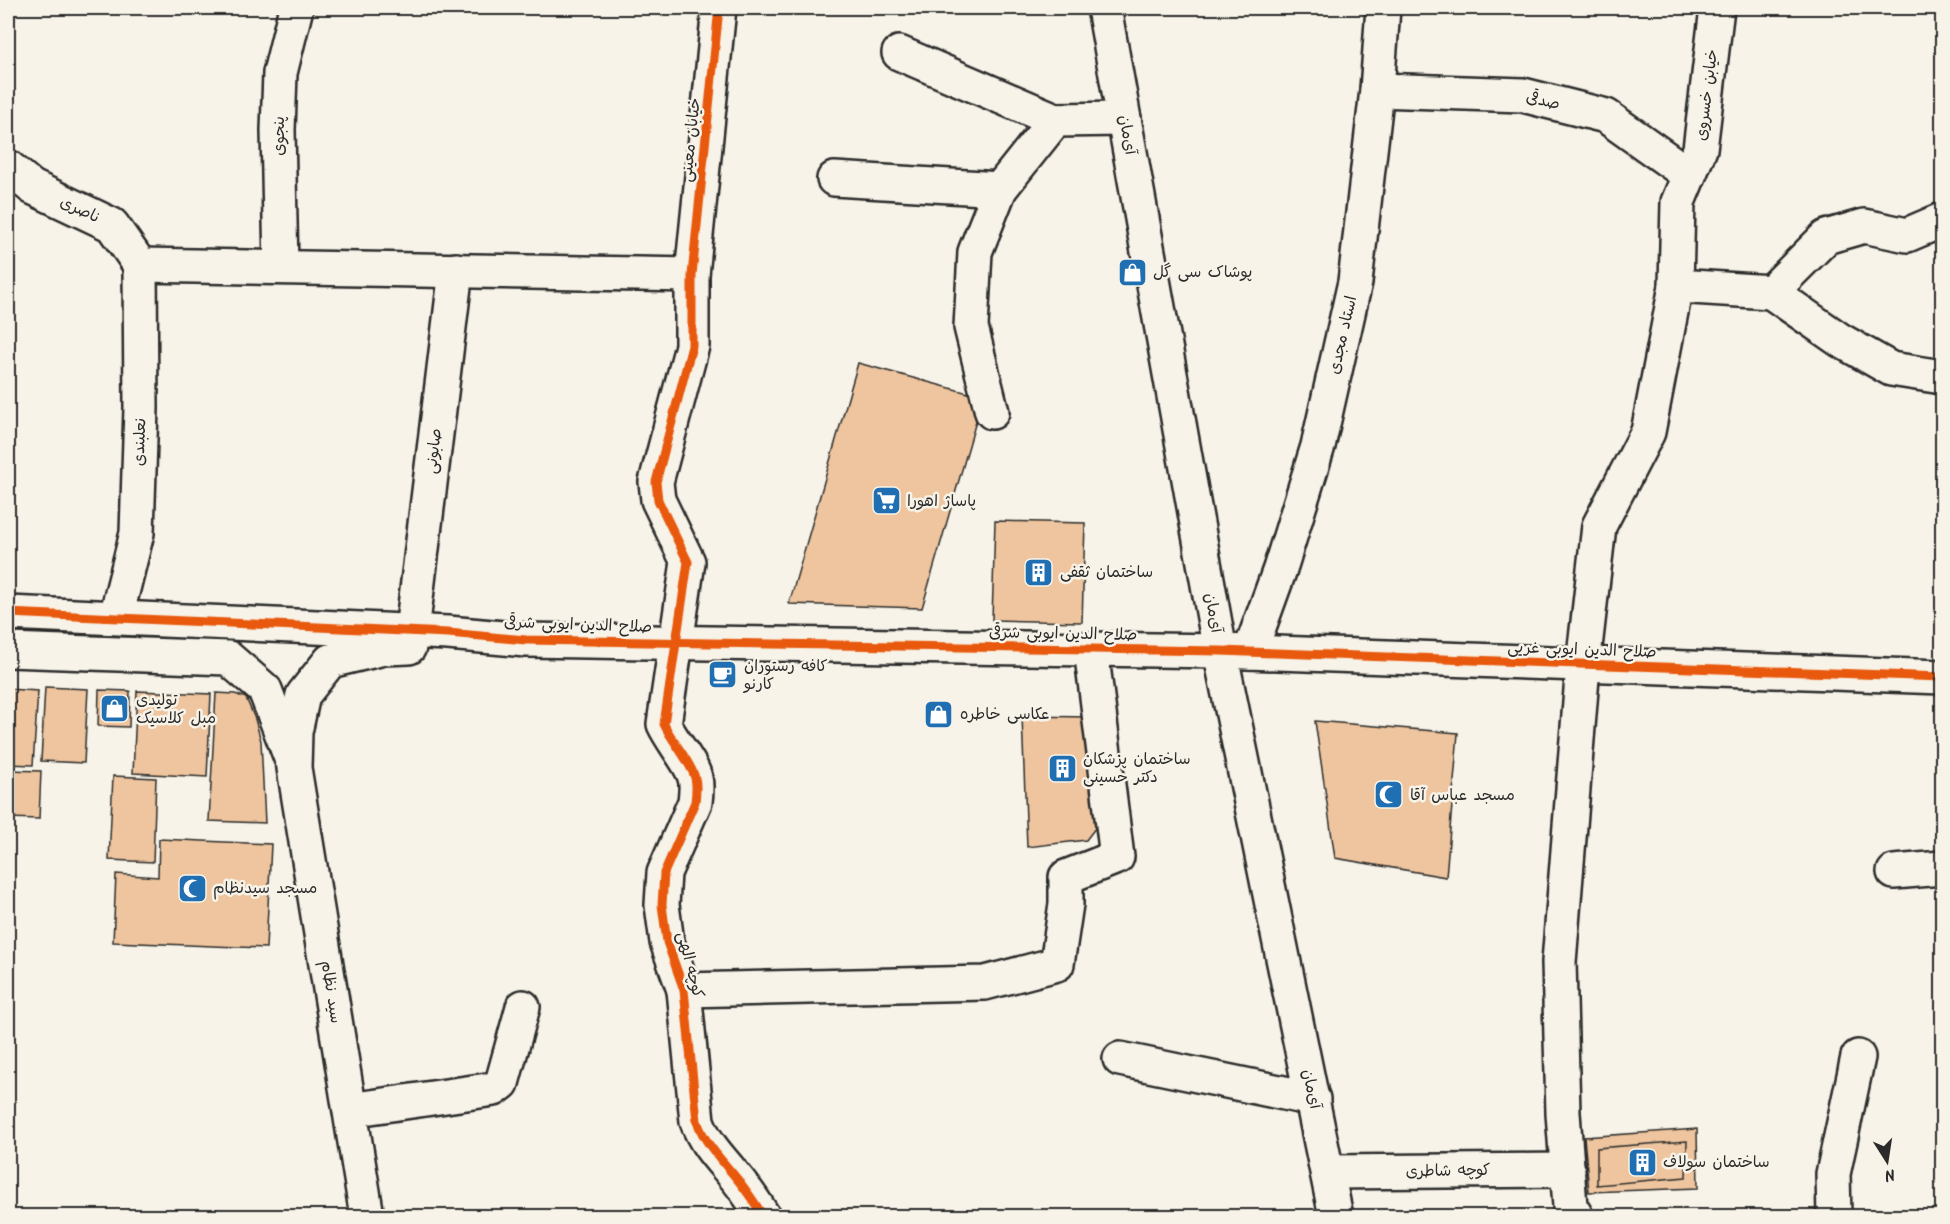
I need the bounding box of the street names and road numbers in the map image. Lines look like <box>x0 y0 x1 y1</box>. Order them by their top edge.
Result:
street label: خیابن خسروی <box>1689 48 1725 142</box>
street label: صدقی <box>1524 85 1562 117</box>
street label: خیابان معینی <box>674 97 708 183</box>
street label: آی‌مان <box>1111 113 1143 158</box>
street label: پنجوی <box>267 116 292 156</box>
street label: ناصری <box>56 190 104 230</box>
street label: استاد مجدی <box>1322 293 1364 377</box>
street label: نعلبندی <box>127 418 153 466</box>
street label: صابونی <box>419 427 449 475</box>
street label: آی‌مان <box>1197 591 1229 636</box>
street label: صلاح الدین ایوبی شرقی <box>503 610 653 640</box>
street label: صلاح الدین ایوبی شرقی <box>989 620 1137 648</box>
street label: صلاح الدین ایوبی غریی <box>1507 635 1657 665</box>
street label: کوچه الهی <box>670 929 710 1001</box>
street label: سید نظام <box>314 959 348 1025</box>
street label: آی‌مان <box>1295 1067 1328 1112</box>
street label: کوچه شاطری <box>1405 1158 1491 1184</box>

